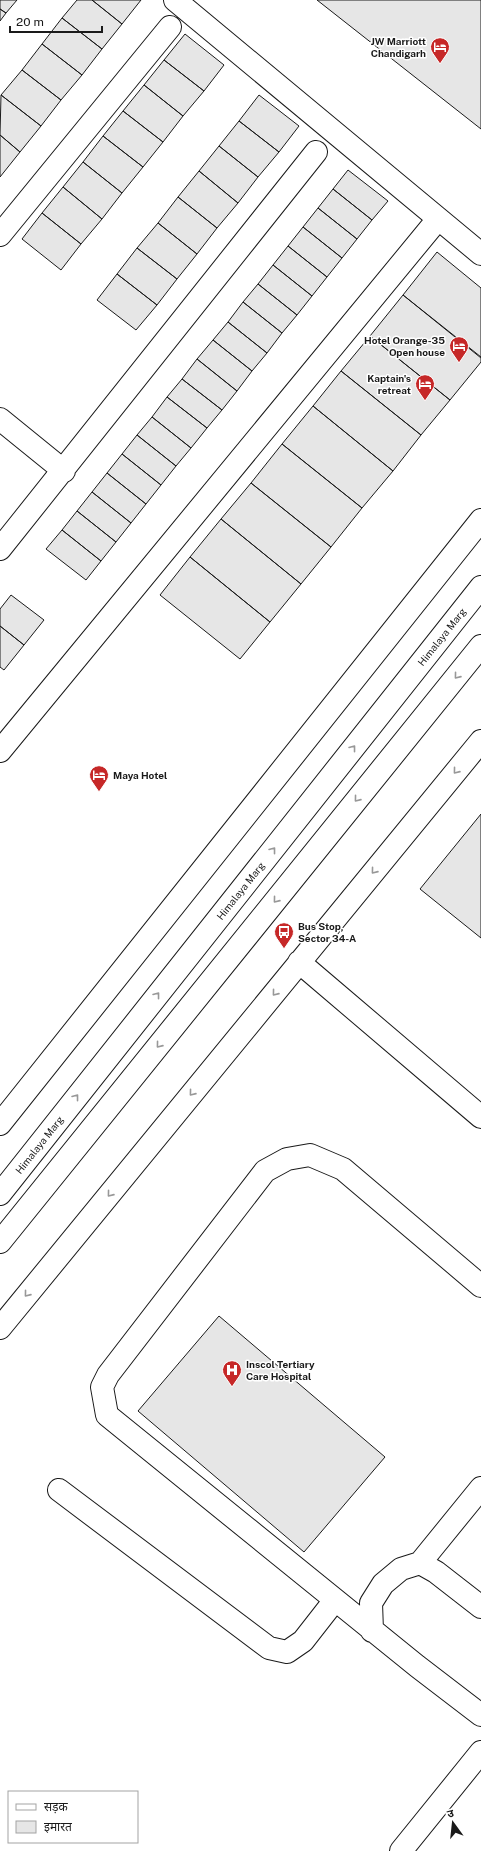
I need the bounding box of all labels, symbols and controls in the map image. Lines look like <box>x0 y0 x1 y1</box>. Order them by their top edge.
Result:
scale bar <box>10 8 102 34</box>
text: 20 m <box>16 15 44 29</box>
place label: JW Marriott Chandigarh <box>371 35 426 59</box>
hotel icon: JW Marriott Chandigarh <box>429 36 451 64</box>
place label: Hotel Orange-35 Open house <box>364 334 445 358</box>
hotel icon: Hotel Orange-35 Open house <box>448 335 470 363</box>
place label: Kaptain's retreat <box>367 372 411 396</box>
hotel icon: Kaptain's retreat <box>414 373 436 401</box>
street label: Himalaya Marg <box>415 605 468 668</box>
one-way arrow <box>454 672 461 679</box>
one-way arrow <box>349 745 356 752</box>
hotel icon: Maya Hotel <box>88 764 110 792</box>
one-way arrow <box>454 766 461 774</box>
place label: Maya Hotel <box>113 769 167 781</box>
one-way arrow <box>355 795 362 802</box>
one-way arrow <box>268 847 275 854</box>
street label: Himalaya Marg <box>214 859 267 922</box>
one-way arrow <box>371 867 378 874</box>
one-way arrow <box>273 896 280 903</box>
place label: Bus Stop, Sector 34-A <box>298 920 356 944</box>
bus stop icon: Bus Stop, Sector 34-A <box>273 921 295 949</box>
one-way arrow <box>272 988 279 995</box>
one-way arrow <box>152 993 159 1000</box>
one-way arrow <box>157 1041 164 1048</box>
one-way arrow <box>190 1089 197 1096</box>
one-way arrow <box>72 1095 79 1102</box>
street label: Himalaya Marg <box>13 1113 66 1176</box>
one-way arrow <box>107 1189 114 1196</box>
one-way arrow <box>25 1290 32 1297</box>
place label: Inscol Tertiary Care Hospital <box>246 1358 315 1382</box>
hospital icon: Inscol Tertiary Care Hospital <box>221 1359 243 1387</box>
legend <box>8 1791 138 1843</box>
text: सड़क <box>44 1800 69 1814</box>
north arrow <box>433 1803 473 1843</box>
text: उ <box>446 1807 456 1820</box>
text: इमारत <box>44 1820 73 1834</box>

